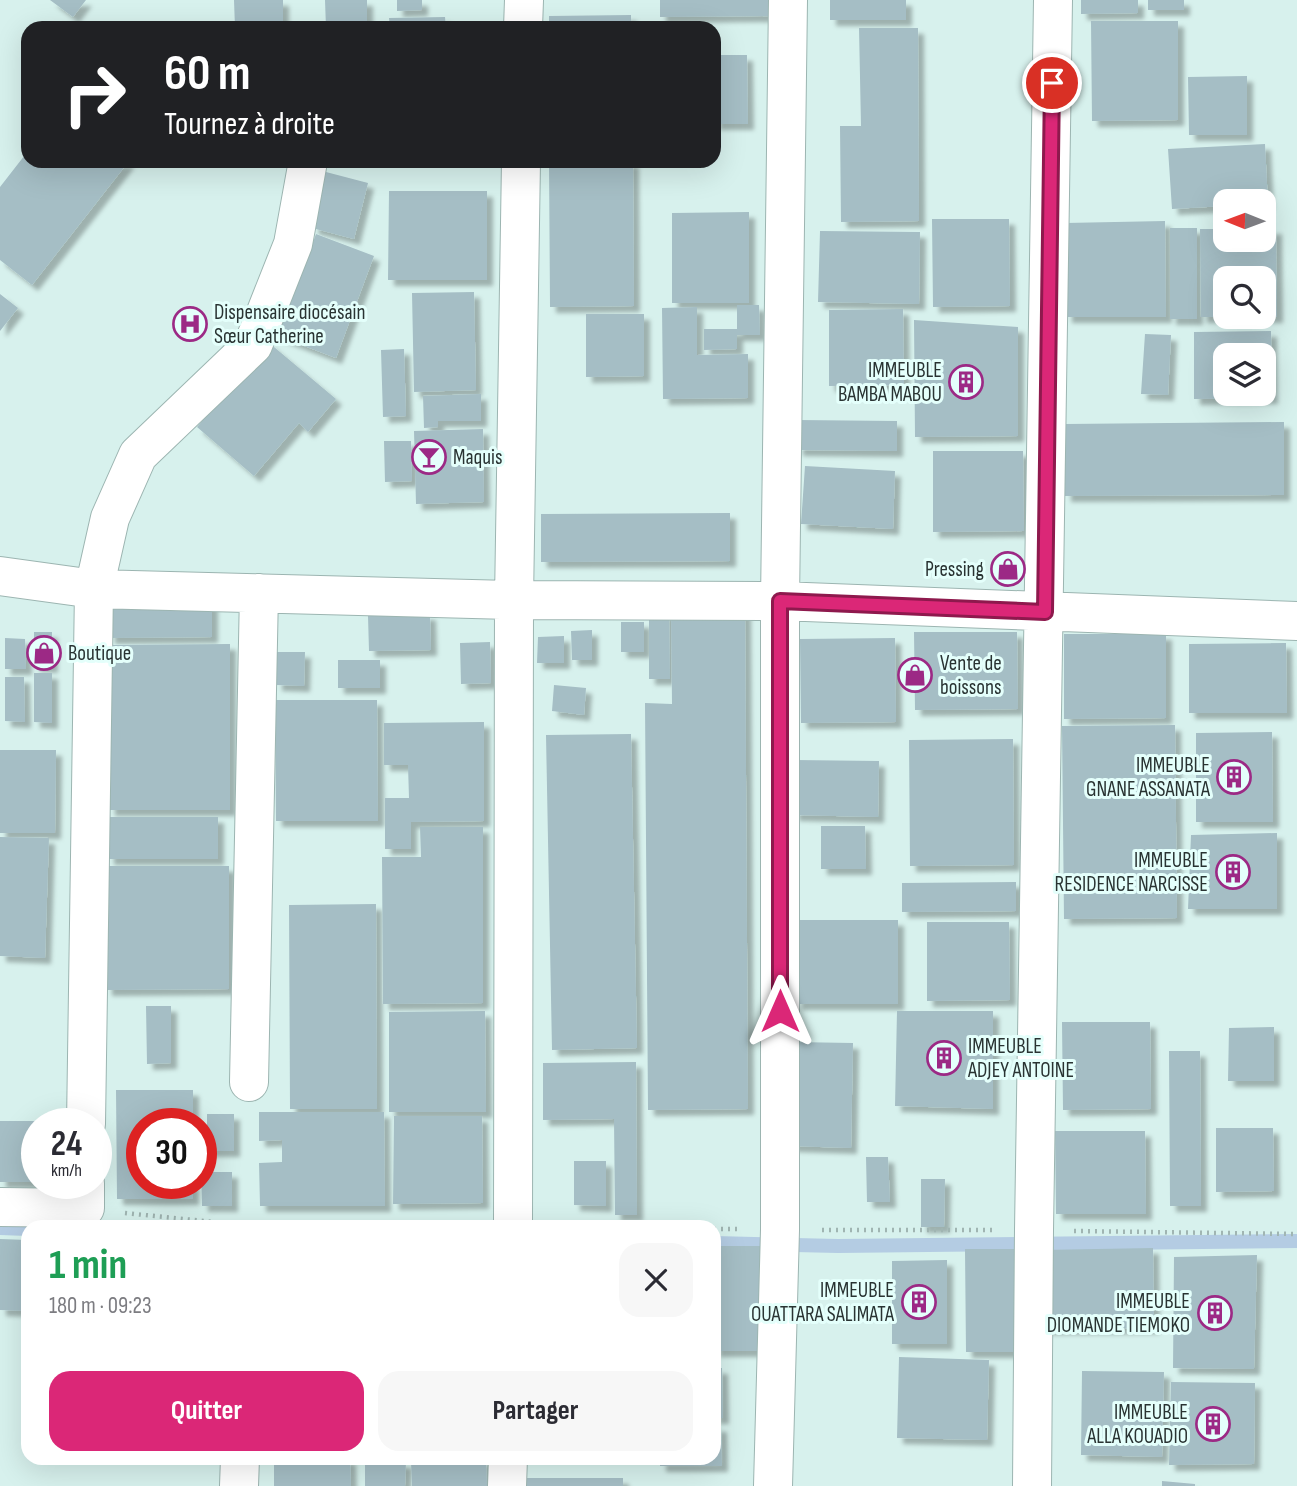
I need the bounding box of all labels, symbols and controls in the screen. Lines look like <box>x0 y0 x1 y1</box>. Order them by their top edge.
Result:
text: 60 m <box>164 45 251 104</box>
icon: right <box>49 49 140 140</box>
pin <box>1022 53 1082 113</box>
icon: arrive <box>1033 64 1071 102</box>
text: Tournez à droite <box>164 105 335 144</box>
north arrow <box>1213 189 1276 252</box>
map controls <box>1213 189 1276 406</box>
button: search <box>1213 266 1276 329</box>
place label: Dispensaire diocésain Sœur Catherine <box>214 300 365 349</box>
hospital icon: Dispensaire diocésain Sœur Catherine <box>171 305 209 343</box>
button: layers <box>1213 343 1276 406</box>
place label: IMMEUBLE BAMBA MABOU <box>838 358 942 407</box>
building icon: IMMEUBLE BAMBA MABOU <box>947 363 985 401</box>
bar icon: Maquis <box>410 438 448 476</box>
place label: Maquis <box>453 445 503 470</box>
shop icon: Pressing <box>989 550 1027 588</box>
place label: Pressing <box>925 557 984 582</box>
shop icon: Boutique <box>25 634 63 672</box>
place label: Boutique <box>68 641 131 666</box>
place label: Vente de boissons <box>940 651 1002 700</box>
shop icon: Vente de boissons <box>896 656 934 694</box>
place label: IMMEUBLE GNANE ASSANATA <box>1086 753 1211 802</box>
building icon: IMMEUBLE GNANE ASSANATA <box>1215 758 1253 796</box>
place label: IMMEUBLE RESIDENCE NARCISSE <box>1055 848 1208 897</box>
building icon: IMMEUBLE RESIDENCE NARCISSE <box>1214 853 1252 891</box>
position arrow <box>743 974 817 1048</box>
place label: IMMEUBLE ADJEY ANTOINE <box>967 1034 1074 1083</box>
building icon: IMMEUBLE ADJEY ANTOINE <box>925 1039 963 1077</box>
speed limit sign: 30 <box>126 1108 217 1199</box>
text: 24 <box>51 1123 82 1166</box>
text: km/h <box>51 1160 82 1181</box>
text: 1 min <box>49 1240 127 1291</box>
button: close <box>619 1243 693 1317</box>
place label: IMMEUBLE OUATTARA SALIMATA <box>751 1278 895 1327</box>
building icon: IMMEUBLE OUATTARA SALIMATA <box>900 1283 938 1321</box>
place label: IMMEUBLE DIOMANDE TIEMOKO <box>1047 1289 1190 1338</box>
text: 180 m · 09:23 <box>49 1292 152 1320</box>
building icon: IMMEUBLE DIOMANDE TIEMOKO <box>1196 1294 1234 1332</box>
button: Quitter <box>49 1371 364 1451</box>
button: Partager <box>378 1371 693 1451</box>
place label: IMMEUBLE ALLA KOUADIO <box>1086 1400 1188 1449</box>
building icon: IMMEUBLE ALLA KOUADIO <box>1194 1405 1232 1443</box>

